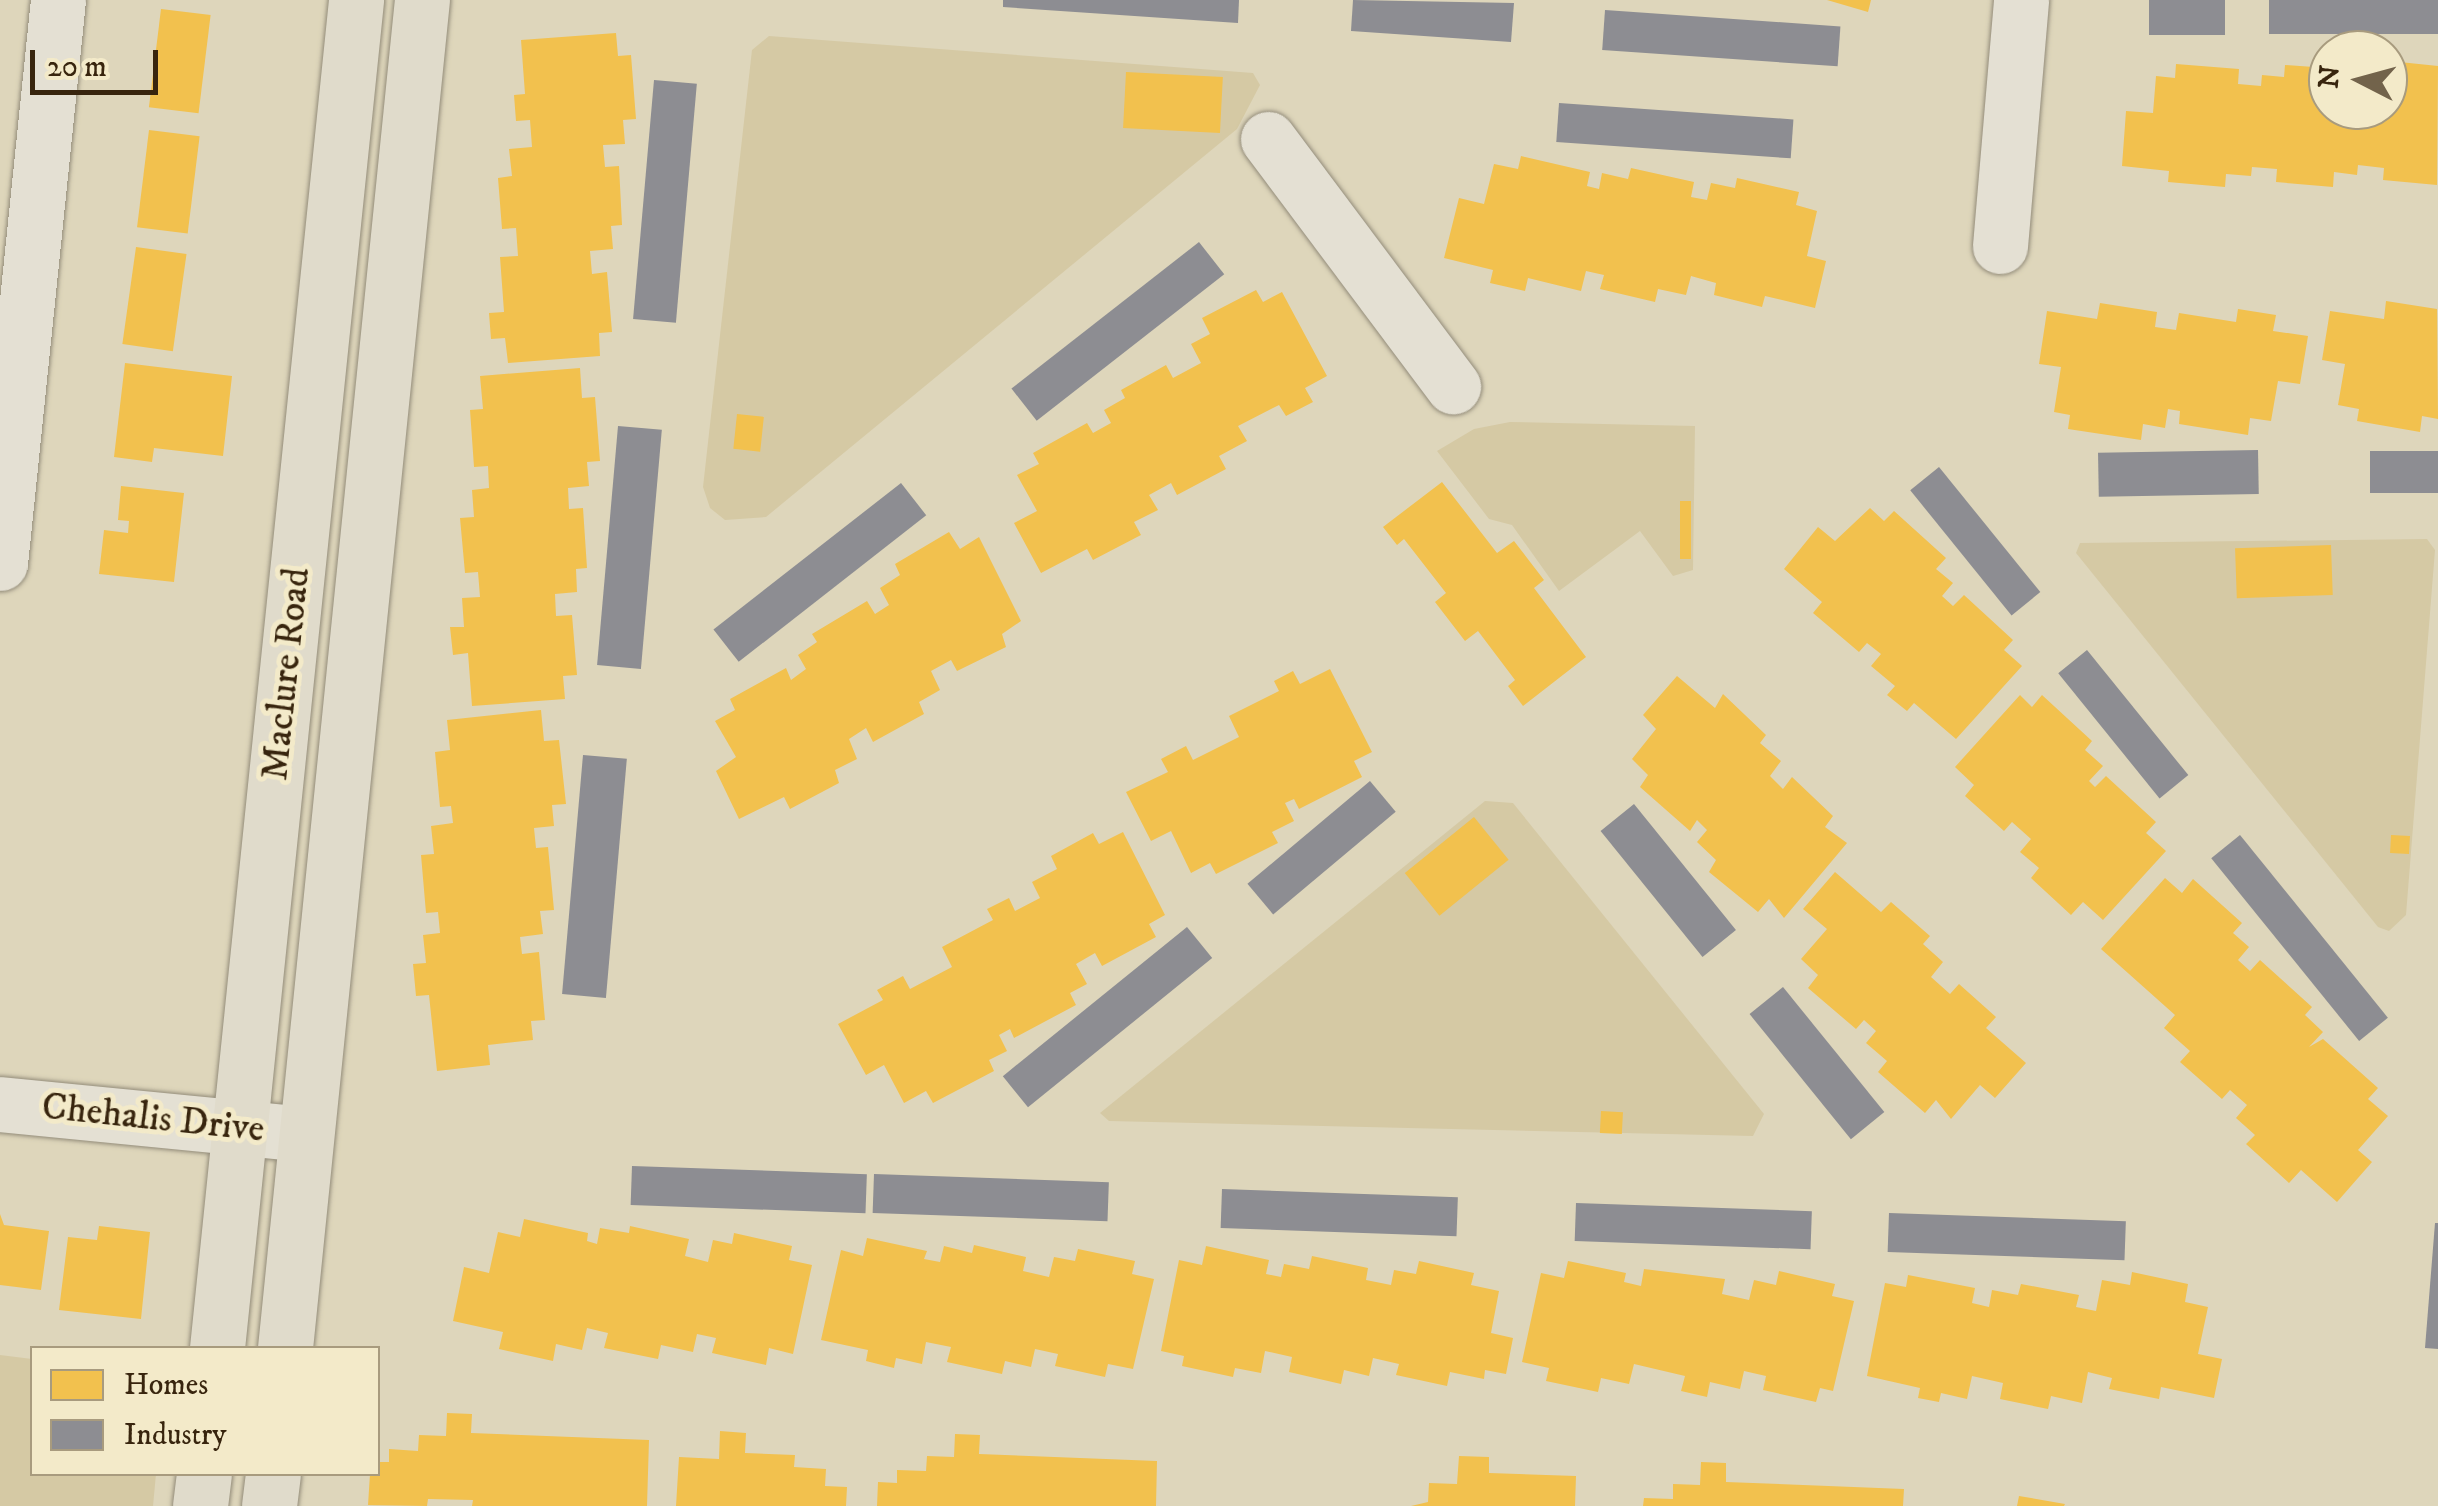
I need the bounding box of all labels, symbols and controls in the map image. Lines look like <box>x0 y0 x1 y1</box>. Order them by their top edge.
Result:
scale bar <box>35 30 162 92</box>
north arrow <box>2308 30 2408 130</box>
text: 20 m <box>47 49 107 86</box>
text: N <box>2311 64 2348 90</box>
street label: Maclure Road <box>253 565 321 783</box>
street label: Chehalis Drive <box>39 1085 267 1153</box>
legend <box>30 1346 380 1476</box>
text: Homes <box>124 1367 208 1404</box>
text: Industry <box>124 1417 226 1454</box>

